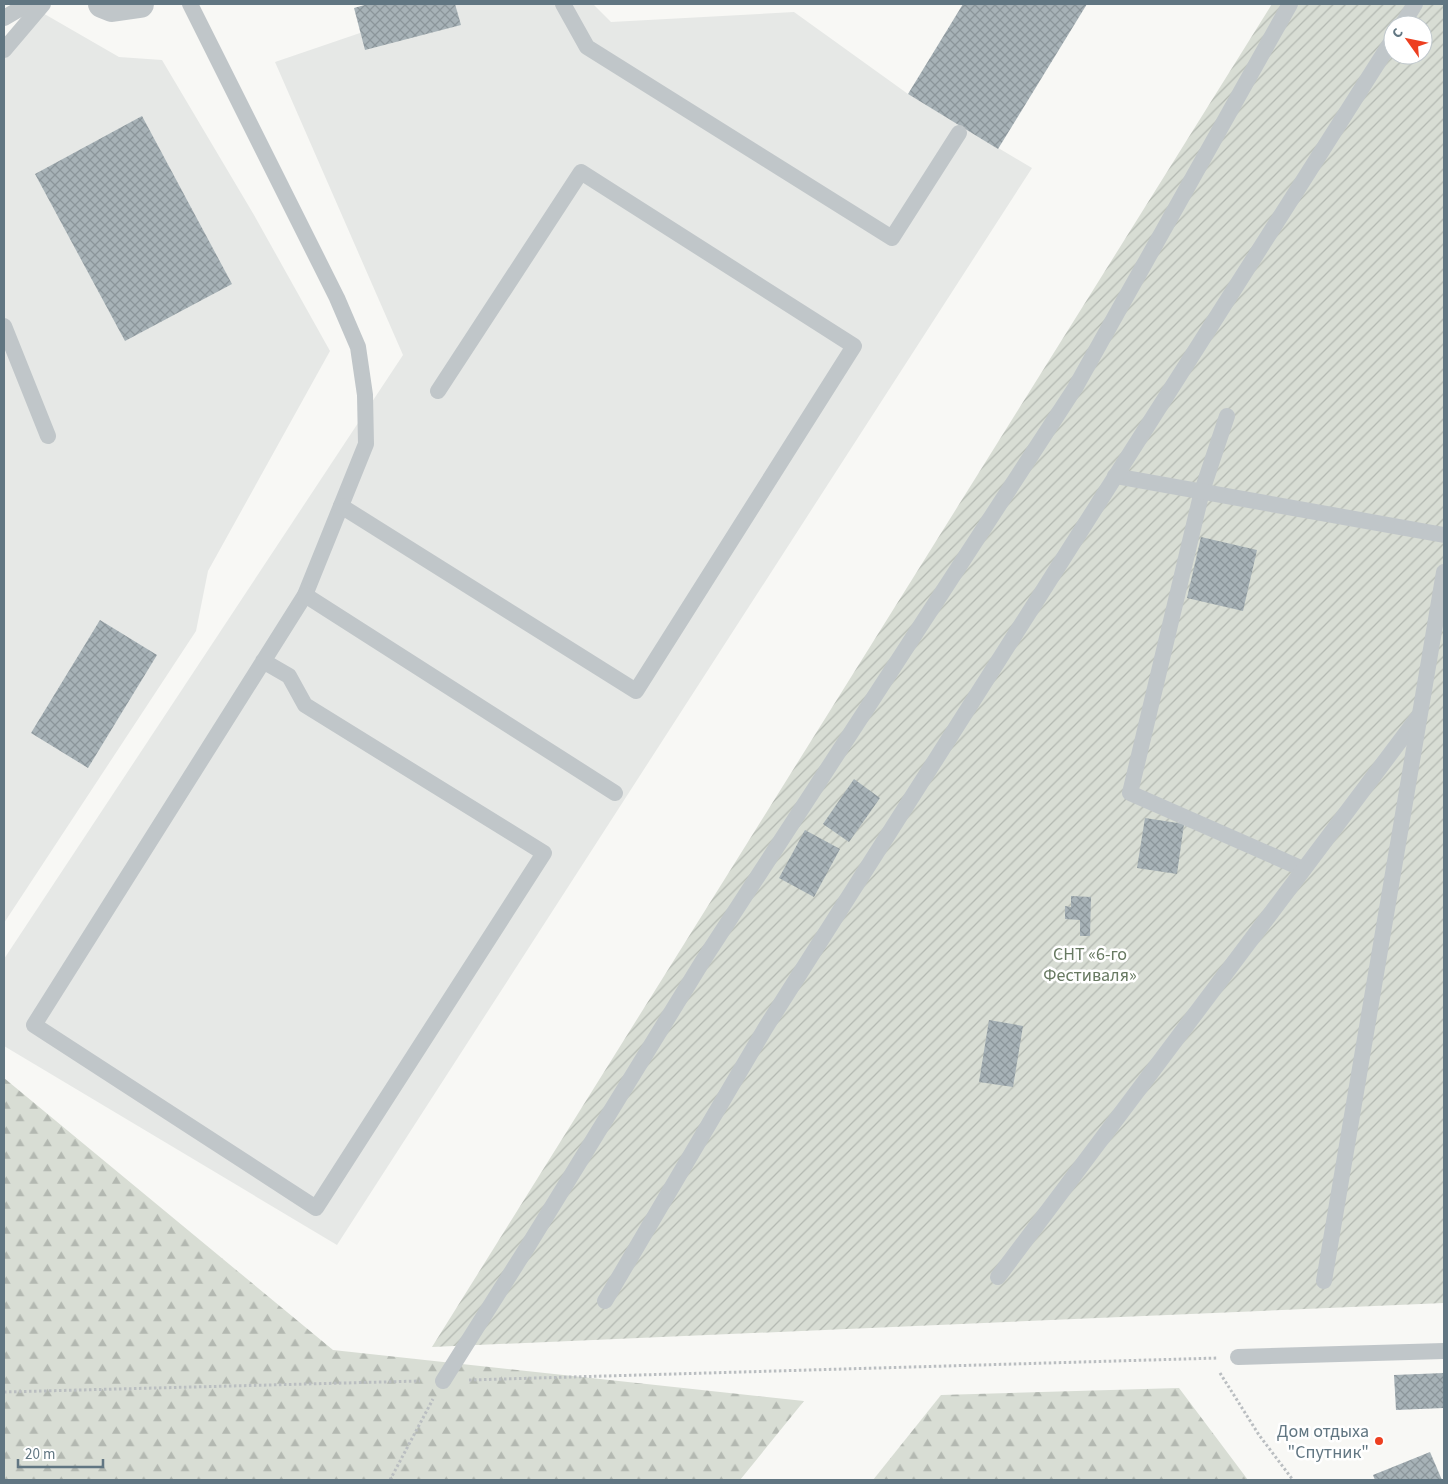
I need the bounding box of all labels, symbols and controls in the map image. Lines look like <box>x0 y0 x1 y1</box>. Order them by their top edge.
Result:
north arrow <box>1383 15 1433 65</box>
text: С <box>1387 25 1409 42</box>
park label: СНТ «6-го Фестиваля» <box>1043 942 1137 988</box>
place label: Дом отдыха "Спутник" <box>1277 1419 1369 1465</box>
marker: Дом отдыха "Спутник" <box>1373 1435 1385 1447</box>
scale bar <box>18 1436 102 1468</box>
text: 20 m <box>25 1444 55 1465</box>

